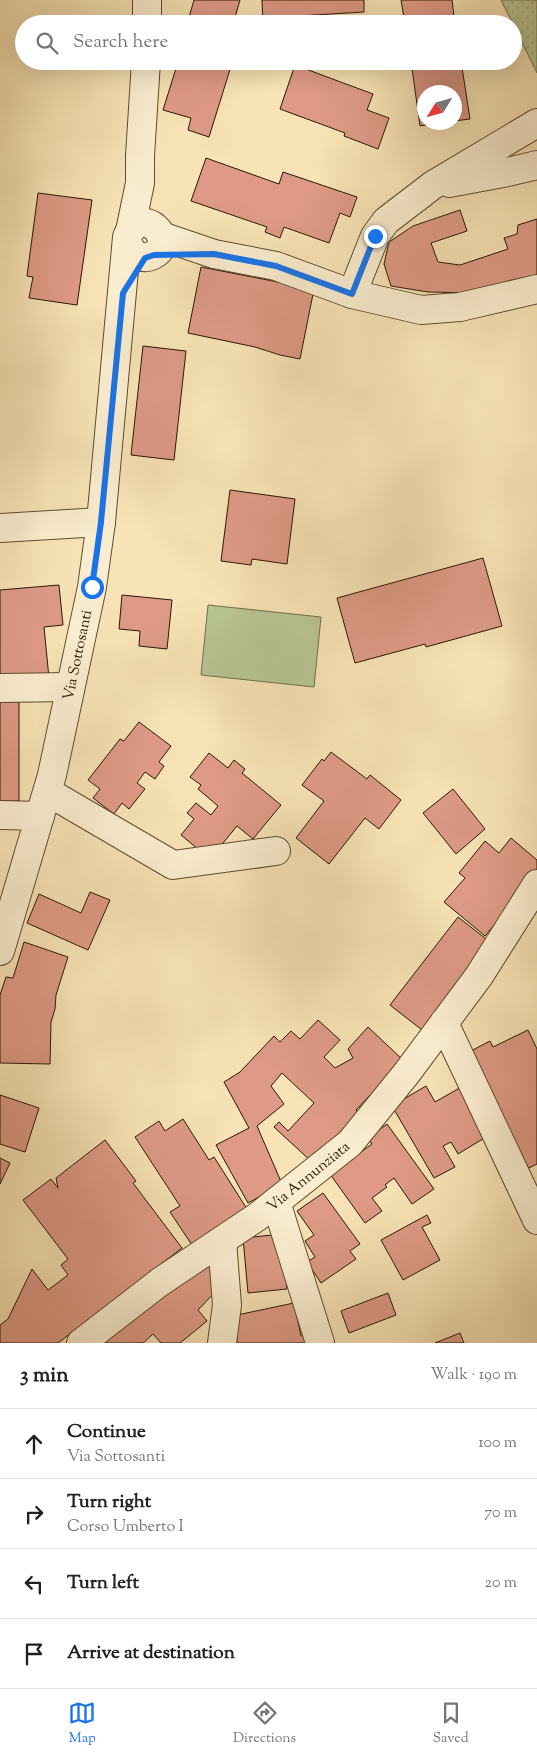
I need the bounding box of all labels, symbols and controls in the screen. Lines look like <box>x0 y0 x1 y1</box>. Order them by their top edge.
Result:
search box <box>15 15 522 70</box>
icon: search <box>33 29 61 57</box>
text: Search here <box>73 29 168 56</box>
north arrow <box>417 85 462 130</box>
route end <box>364 225 387 248</box>
route start <box>81 576 104 599</box>
street label: Via Sottosanti <box>59 608 98 703</box>
street label: Via Annunziata <box>263 1137 355 1217</box>
text: 3 min <box>20 1361 69 1391</box>
text: Walk · 190 m <box>430 1364 517 1387</box>
text: Continue <box>67 1419 146 1446</box>
icon: ahead <box>20 1430 48 1458</box>
text: 100 m <box>478 1432 517 1455</box>
text: Via Sottosanti <box>67 1446 165 1469</box>
text: Turn right <box>67 1489 151 1516</box>
icon: right <box>20 1500 48 1528</box>
text: 70 m <box>484 1502 517 1525</box>
text: Corso Umberto I <box>67 1516 184 1539</box>
icon: left <box>20 1570 48 1598</box>
text: Turn left <box>67 1570 139 1597</box>
text: 20 m <box>484 1572 517 1595</box>
icon: arrive <box>20 1640 48 1668</box>
text: Arrive at destination <box>67 1640 235 1667</box>
tab: Map <box>68 1699 96 1749</box>
tab: Directions <box>233 1699 296 1749</box>
tab: Saved <box>433 1699 469 1749</box>

